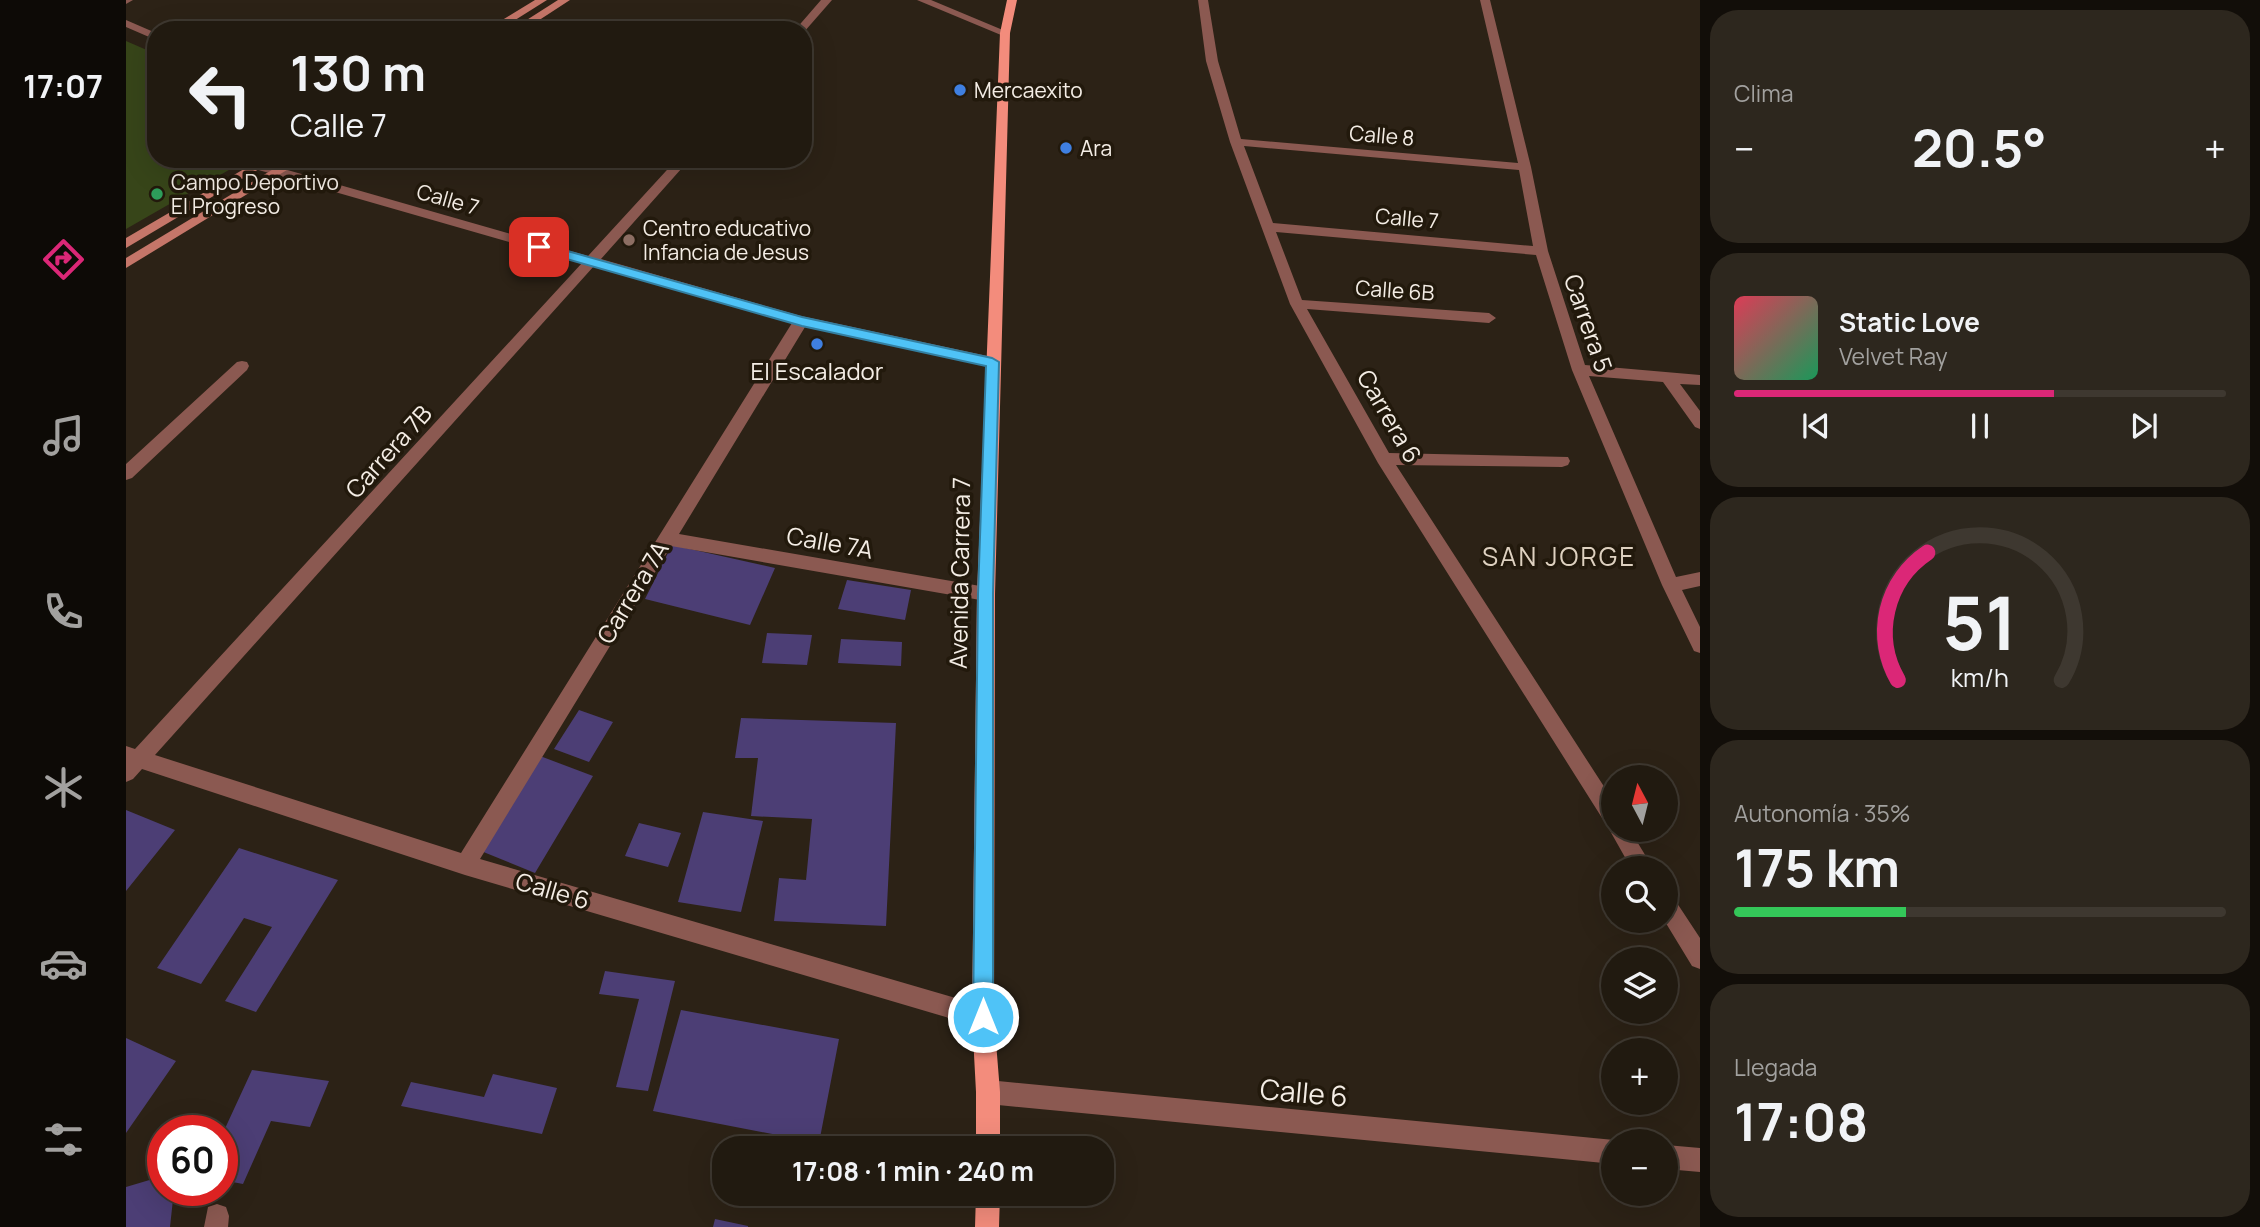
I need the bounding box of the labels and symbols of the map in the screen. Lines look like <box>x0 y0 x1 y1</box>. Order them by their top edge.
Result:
place label: Mercaexito <box>974 76 1083 104</box>
marker: Mercaexito <box>952 82 968 98</box>
street label: Calle 8 <box>1348 118 1416 152</box>
place label: Ara <box>1080 134 1112 162</box>
marker: Ara <box>1058 140 1074 156</box>
place label: Campo Deportivo El Progreso <box>171 168 339 220</box>
street label: Calle 7 <box>414 177 482 221</box>
marker: Campo Deportivo El Progreso <box>149 186 165 202</box>
street label: Calle 7 <box>1374 201 1440 235</box>
place label: Centro educativo Infancia de Jesus <box>643 214 811 266</box>
pin <box>509 217 569 277</box>
marker: Centro educativo Infancia de Jesus <box>621 232 637 248</box>
street label: Carrera 5 <box>1557 270 1621 376</box>
street label: Calle 6B <box>1355 273 1435 307</box>
marker: El Escalador <box>809 336 825 352</box>
place label: El Escalador <box>751 354 884 387</box>
street label: Carrera 6 <box>1350 363 1430 469</box>
street label: Carrera 7B <box>337 397 439 505</box>
street label: Avenida Carrera 7 <box>941 477 977 669</box>
street label: Calle 7A <box>784 518 876 566</box>
street label: Carrera 7A <box>588 535 676 649</box>
district label: SAN JORGE <box>1482 538 1636 574</box>
north arrow <box>1601 765 1678 842</box>
street label: Calle 6 <box>512 864 594 916</box>
position arrow <box>946 980 1020 1054</box>
street label: Calle 6 <box>1259 1069 1349 1115</box>
speed limit sign: 60 <box>147 1115 238 1206</box>

